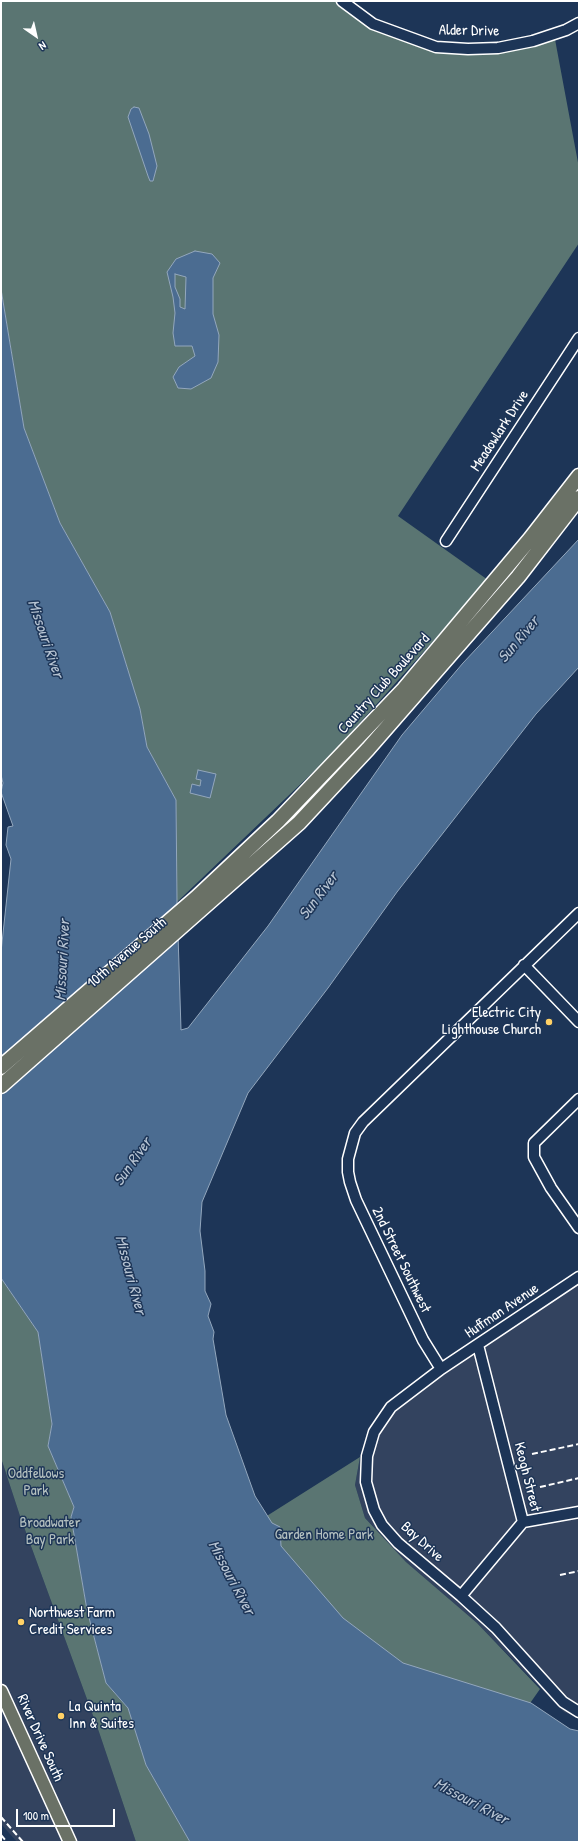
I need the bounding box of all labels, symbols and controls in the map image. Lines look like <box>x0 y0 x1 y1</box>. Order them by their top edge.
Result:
north arrow <box>16 16 56 56</box>
street label: Alder Drive <box>439 21 499 41</box>
text: N <box>36 39 49 53</box>
street label: Meadowlark Drive <box>467 387 533 475</box>
water label: Missouri River <box>23 597 67 681</box>
water label: Sun River <box>494 613 544 667</box>
street label: Country Club Boulevard <box>334 630 434 738</box>
water label: Sun River <box>295 868 343 924</box>
street label: 10th Avenue South <box>84 914 170 992</box>
water label: Missouri River <box>51 919 75 1001</box>
place label: Electric City Lighthouse Church <box>442 1004 541 1039</box>
marker: Electric City Lighthouse Church <box>544 1017 554 1027</box>
water label: Sun River <box>110 1134 156 1190</box>
street label: 2nd Street Southwest <box>368 1204 434 1316</box>
water label: Missouri River <box>110 1233 150 1317</box>
street label: Huffman Avenue <box>462 1280 542 1342</box>
street label: Keogh Street <box>510 1440 544 1514</box>
park label: Oddfellows Park <box>8 1465 64 1500</box>
park label: Broadwater Bay Park <box>20 1514 80 1549</box>
street label: Bay Drive <box>397 1518 447 1566</box>
park label: Garden Home Park <box>275 1526 373 1544</box>
water label: Missouri River <box>203 1538 259 1618</box>
place label: Northwest Farm Credit Services <box>29 1604 115 1639</box>
marker: Northwest Farm Credit Services <box>16 1617 26 1627</box>
street label: River Drive South <box>13 1692 67 1784</box>
place label: La Quinta Inn & Suites <box>69 1698 134 1733</box>
marker: La Quinta Inn & Suites <box>56 1711 66 1721</box>
water label: Missouri River <box>431 1774 511 1830</box>
scale bar <box>18 1801 117 1827</box>
text: 100 m <box>23 1807 49 1824</box>

